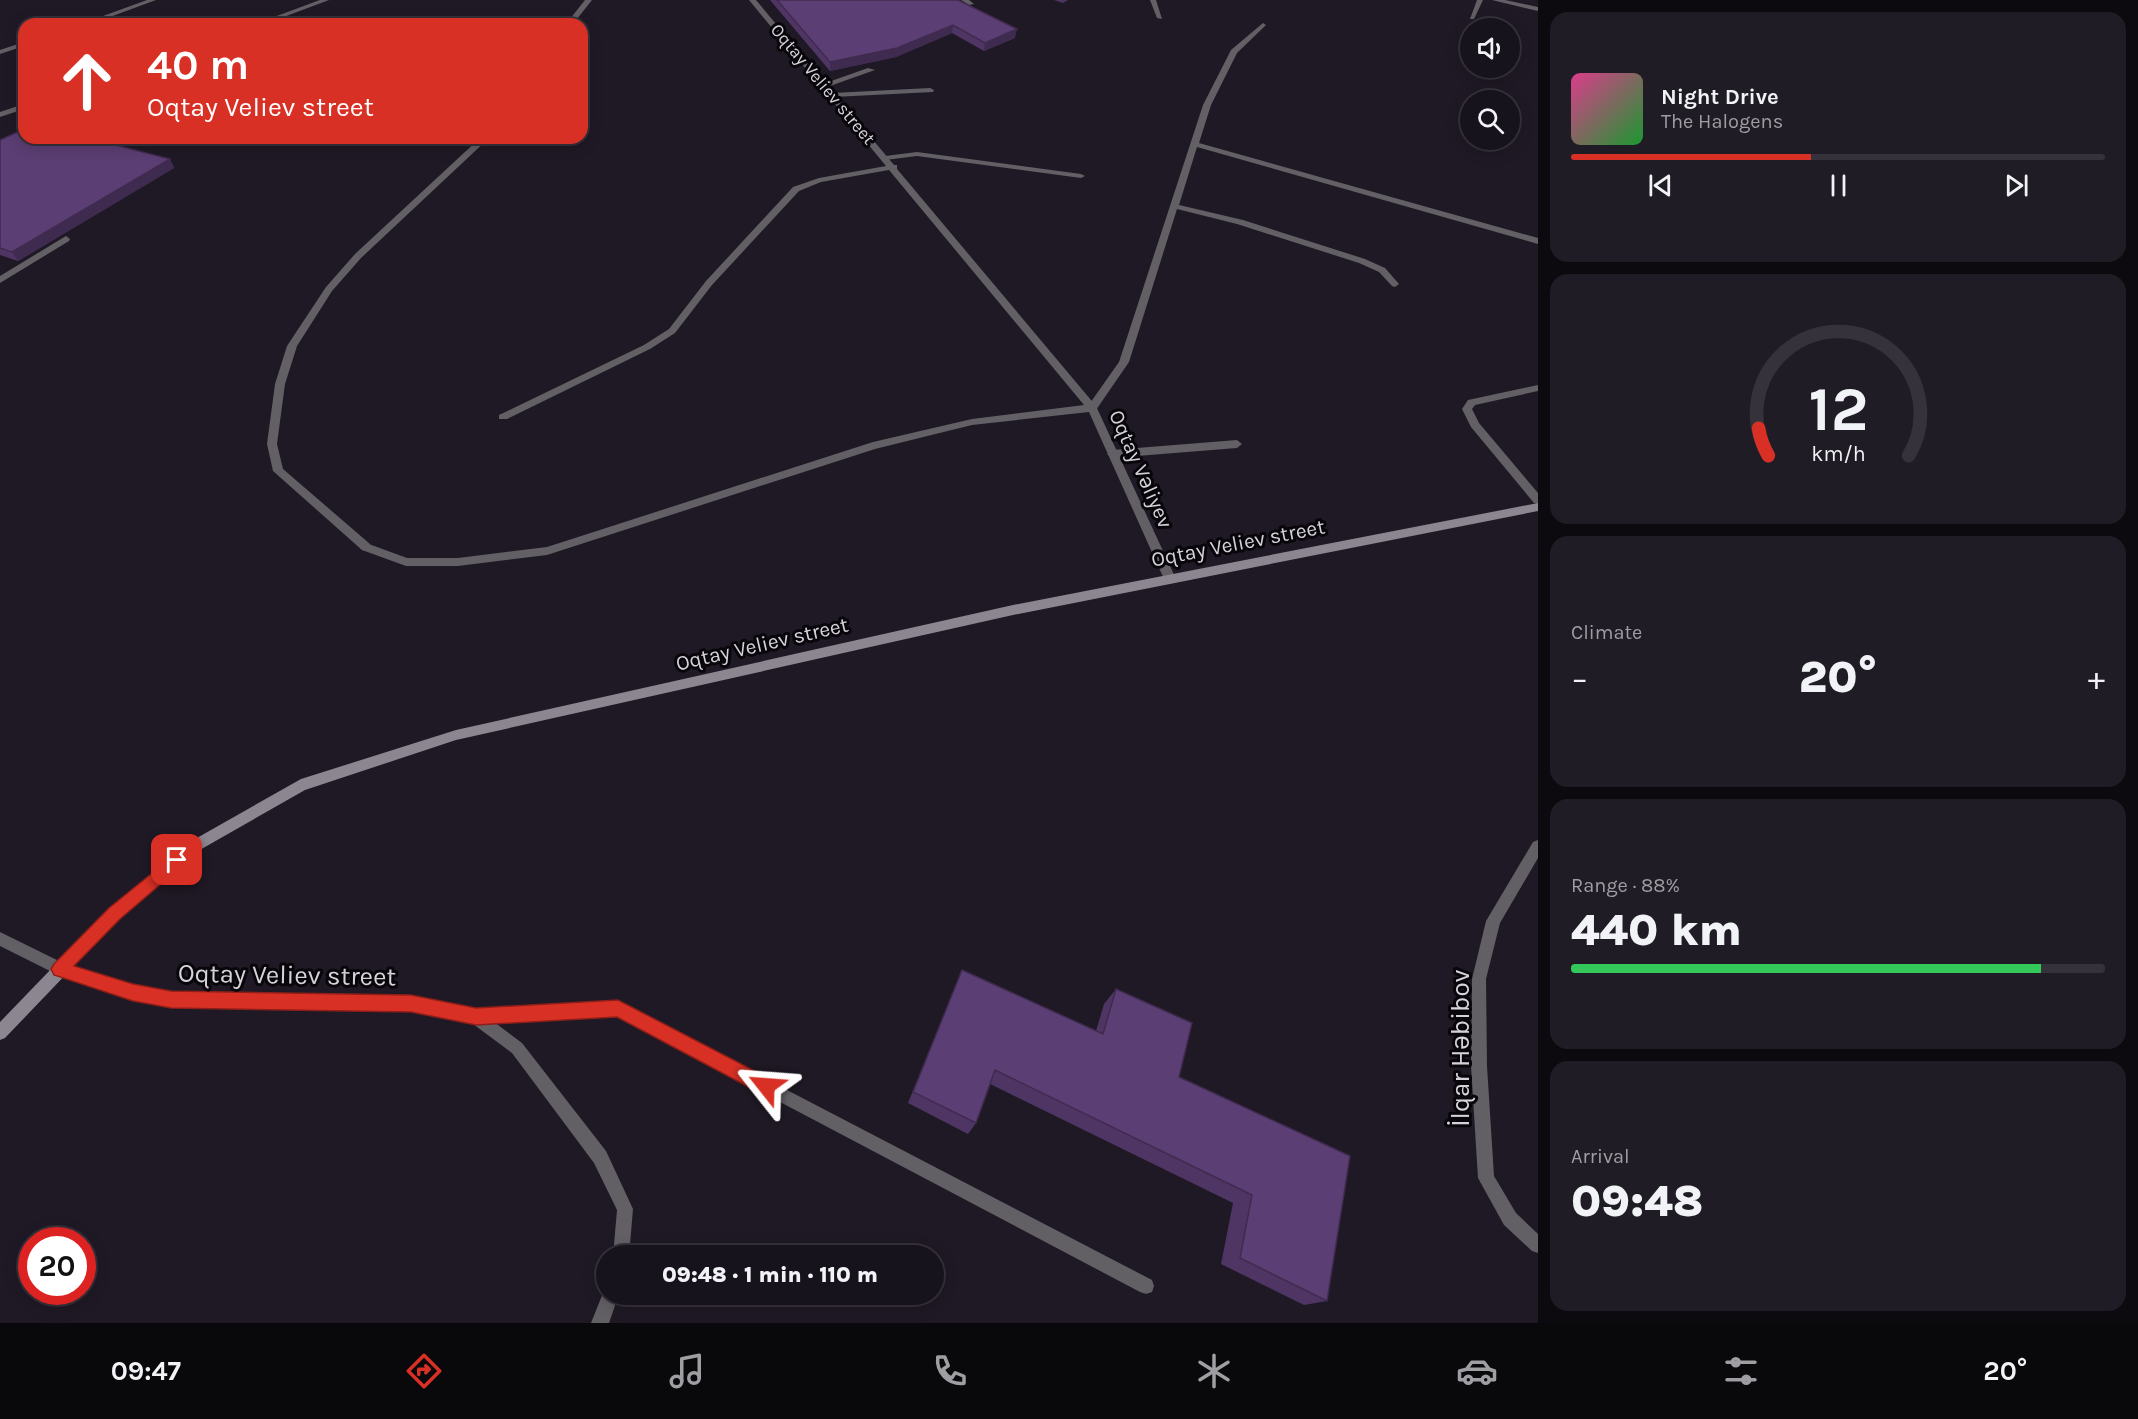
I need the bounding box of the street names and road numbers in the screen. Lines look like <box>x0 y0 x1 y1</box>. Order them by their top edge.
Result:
street label: Oqtay Veliev street <box>766 19 880 149</box>
street label: Oqtay Vəliyev <box>1104 406 1178 532</box>
street label: Oqtay Veliev street <box>1149 514 1327 572</box>
street label: Oqtay Veliev street <box>673 612 851 676</box>
street label: Oqtay Veliev street <box>178 958 397 992</box>
street label: İlqar Həbibov <box>1445 969 1476 1127</box>

